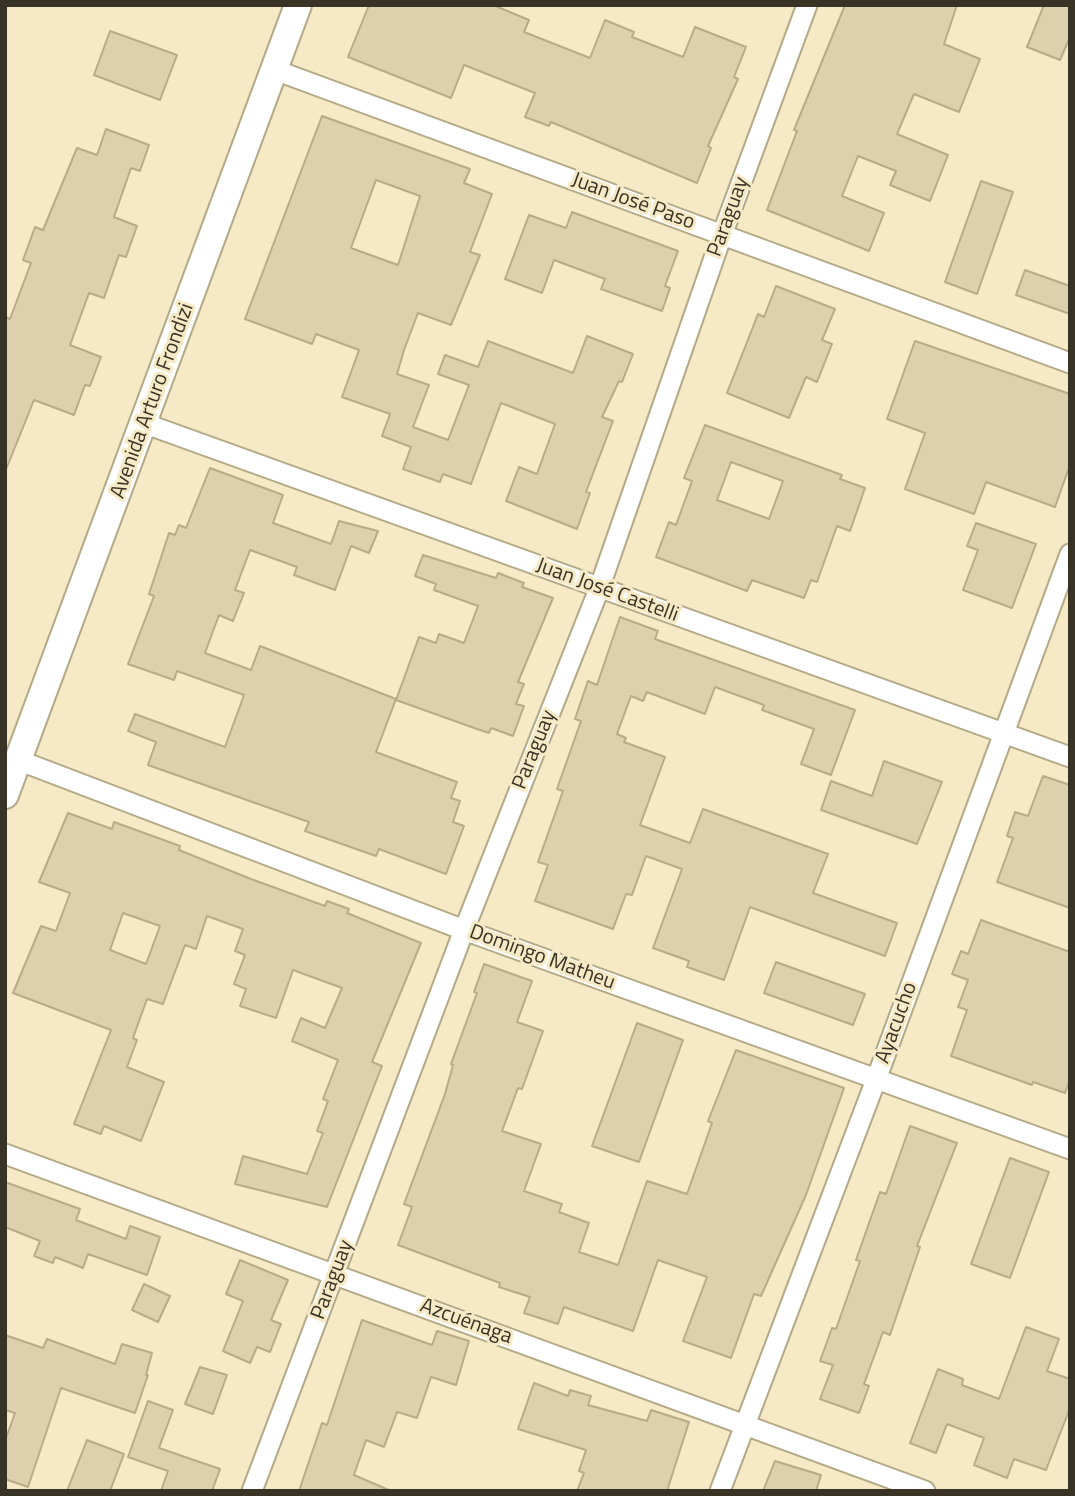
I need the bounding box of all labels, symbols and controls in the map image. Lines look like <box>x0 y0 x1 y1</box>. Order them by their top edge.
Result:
street label: Juan José Paso <box>568 168 698 236</box>
street label: Paraguay <box>703 174 755 260</box>
street label: Avenida Arturo Frondizi <box>106 300 200 502</box>
street label: Juan José Castelli <box>532 554 682 628</box>
street label: Paraguay <box>508 707 562 793</box>
street label: Domingo Matheu <box>466 920 618 996</box>
street label: Ayacucho <box>871 979 923 1067</box>
street label: Paraguay <box>306 1237 360 1323</box>
street label: Azcuénaga <box>417 1294 515 1350</box>

